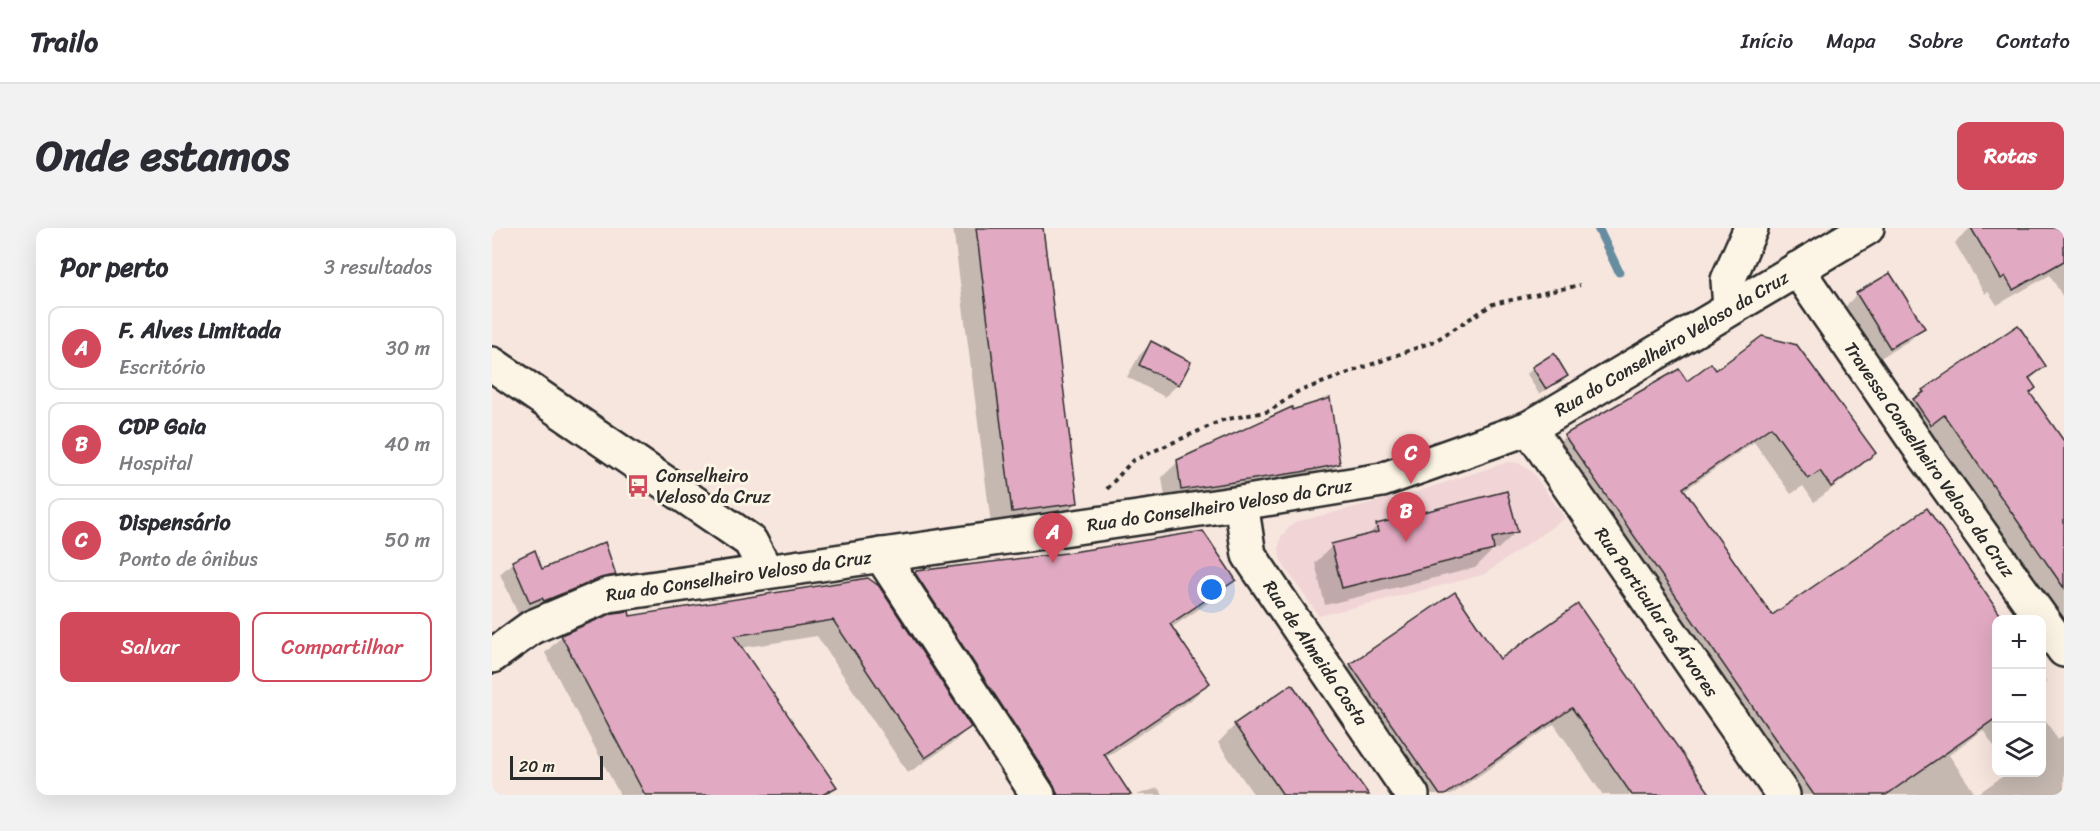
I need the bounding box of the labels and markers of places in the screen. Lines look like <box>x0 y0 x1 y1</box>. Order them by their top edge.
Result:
pin: C <box>1392 434 1430 484</box>
place label: Conselheiro Veloso da Cruz <box>656 460 771 513</box>
bus stop icon: Conselheiro Veloso da Cruz <box>625 473 651 499</box>
pin: B <box>1386 492 1426 542</box>
pin: A <box>1034 514 1072 563</box>

